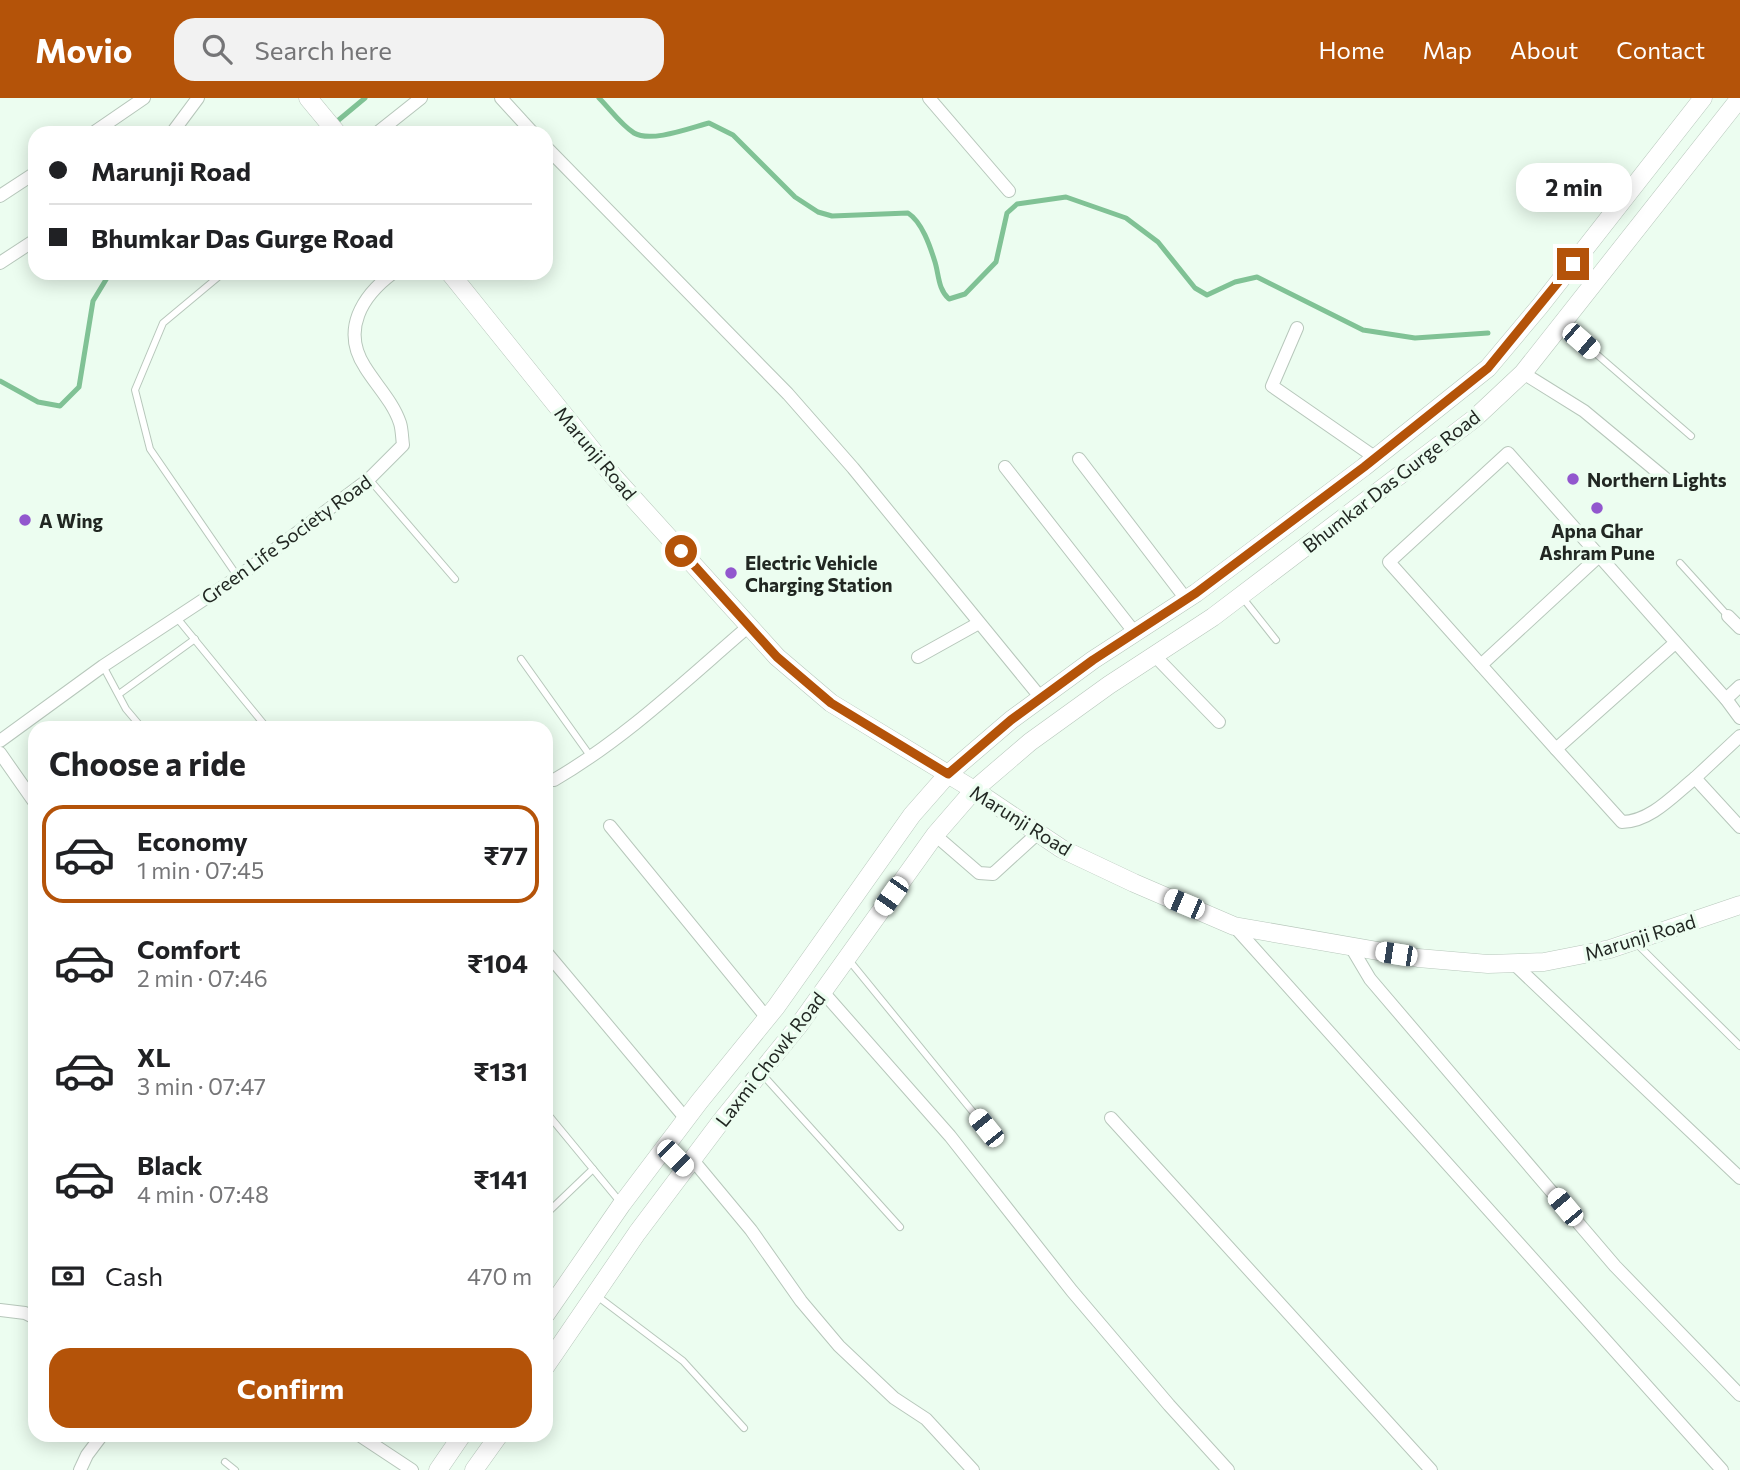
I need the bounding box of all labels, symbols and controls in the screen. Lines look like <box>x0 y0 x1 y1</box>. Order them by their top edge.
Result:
search box <box>174 18 664 81</box>
text: Movio <box>35 29 132 70</box>
icon: search <box>198 30 236 68</box>
text: Search here <box>254 34 392 65</box>
text: Home <box>1319 35 1385 64</box>
text: Map <box>1423 35 1472 64</box>
text: About <box>1510 35 1578 64</box>
text: Contact <box>1616 35 1705 64</box>
text: Marunji Road <box>91 155 251 186</box>
callout: 2 min <box>1515 162 1631 212</box>
text: 2 min <box>1545 173 1603 201</box>
text: Bhumkar Das Gurge Road <box>91 222 394 253</box>
route end <box>1557 248 1589 280</box>
car <box>1559 319 1604 363</box>
street label: Marunji Road <box>550 402 642 504</box>
street label: Bhumkar Das Gurge Road <box>1298 405 1484 557</box>
place label: Northern Lights <box>1587 468 1727 491</box>
street label: Green Life Society Road <box>197 470 375 608</box>
marker: Northern Lights <box>1565 471 1581 487</box>
marker: Apna Ghar Ashram Pune <box>1589 500 1605 516</box>
place label: A Wing <box>39 509 103 532</box>
marker: A Wing <box>17 512 33 528</box>
place label: Apna Ghar Ashram Pune <box>1539 519 1655 564</box>
route start <box>665 535 697 567</box>
place label: Electric Vehicle Charging Station <box>745 551 893 596</box>
marker: Electric Vehicle Charging Station <box>723 565 739 581</box>
text: Choose a ride <box>49 743 246 783</box>
street label: Marunji Road <box>966 780 1076 860</box>
icon: car <box>53 823 116 886</box>
text: Economy <box>137 825 248 856</box>
text: ₹77 <box>483 839 528 870</box>
text: 1 min · 07:45 <box>137 856 264 884</box>
car <box>871 873 912 919</box>
car <box>1161 886 1208 922</box>
street label: Marunji Road <box>1582 909 1698 965</box>
icon: car <box>53 931 116 994</box>
text: Comfort <box>137 933 240 964</box>
car <box>1374 940 1419 968</box>
text: ₹104 <box>467 947 528 978</box>
text: 2 min · 07:46 <box>137 964 268 992</box>
street label: Laxmi Chowk Road <box>710 987 830 1131</box>
icon: car <box>53 1039 116 1102</box>
text: XL <box>137 1041 171 1072</box>
text: ₹131 <box>473 1055 528 1086</box>
text: 3 min · 07:47 <box>137 1072 266 1100</box>
car <box>965 1105 1008 1151</box>
car <box>653 1136 698 1180</box>
icon: car <box>53 1147 116 1210</box>
text: Black <box>137 1149 203 1180</box>
text: ₹141 <box>473 1163 528 1194</box>
text: 4 min · 07:48 <box>137 1180 269 1208</box>
car <box>1544 1184 1587 1230</box>
icon: cash <box>49 1257 87 1295</box>
text: Cash <box>105 1260 163 1291</box>
text: 470 m <box>467 1262 532 1290</box>
button: Confirm <box>49 1348 532 1428</box>

